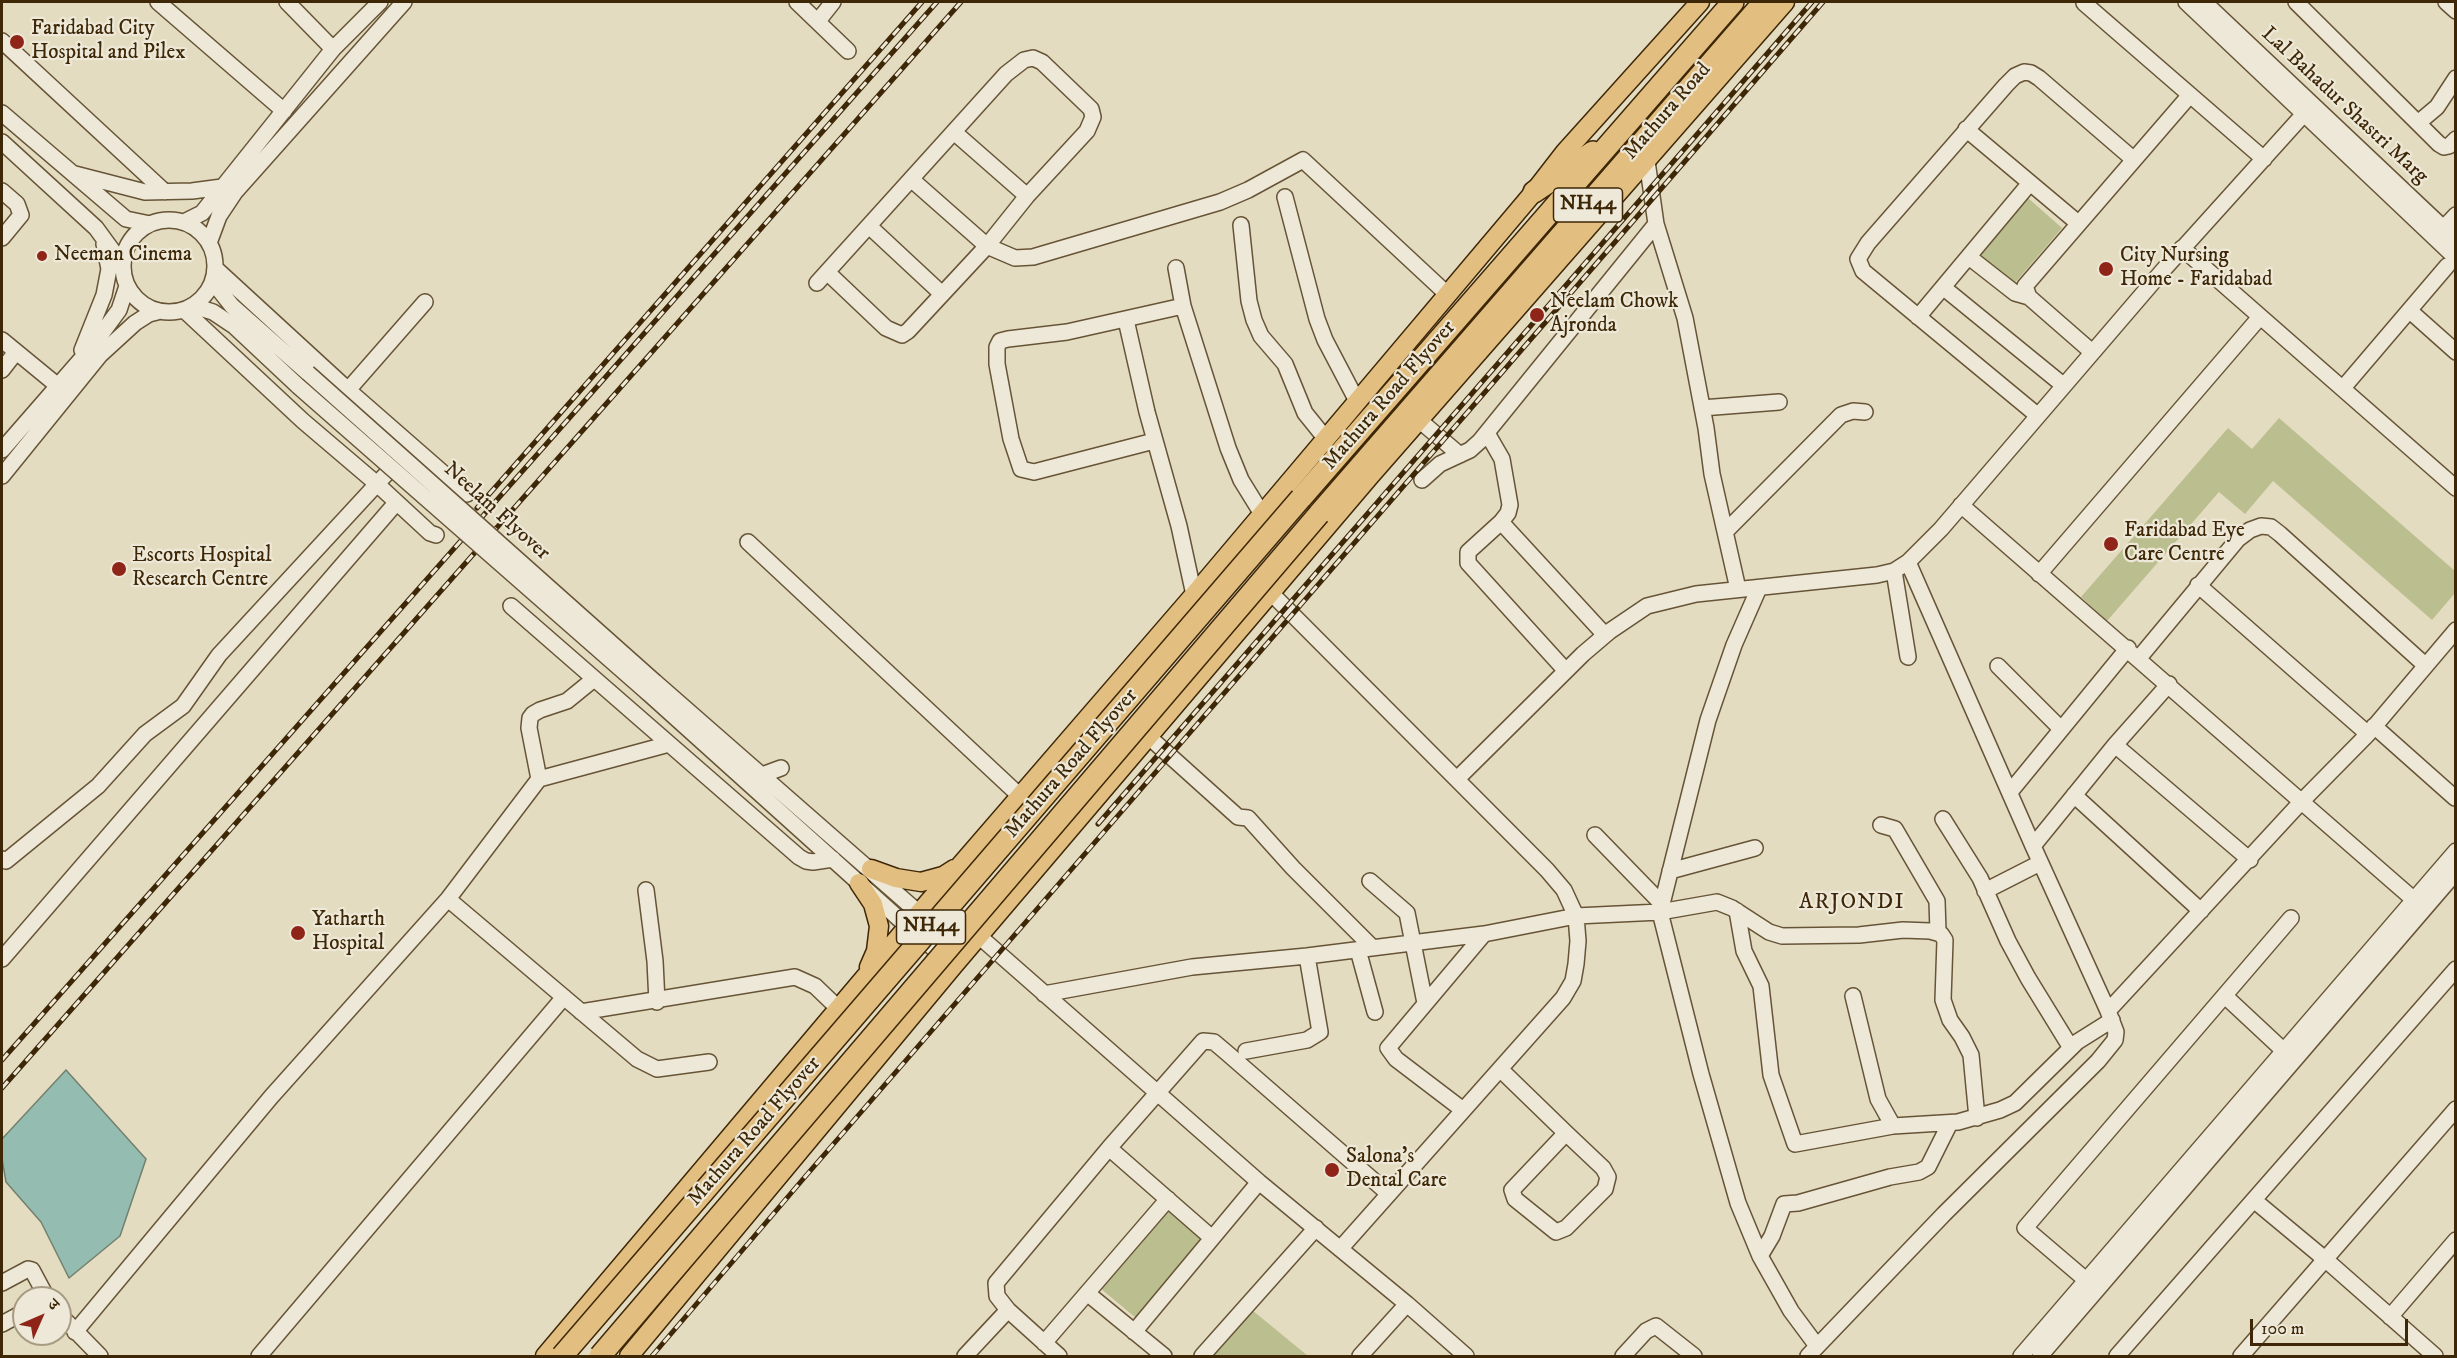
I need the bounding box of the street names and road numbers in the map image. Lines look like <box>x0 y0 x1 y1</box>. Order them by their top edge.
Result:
street label: Lal Bahadur Shastri Marg <box>2256 22 2432 190</box>
street label: Mathura Road <box>1619 58 1717 166</box>
road number: NH44 <box>1554 188 1622 222</box>
street label: Mathura Road Flyover <box>1318 316 1462 476</box>
street label: Neelam Flyover <box>438 458 554 566</box>
street label: Mathura Road Flyover <box>1000 684 1144 844</box>
road number: NH44 <box>896 910 966 944</box>
street label: Mathura Road Flyover <box>683 1052 827 1212</box>

